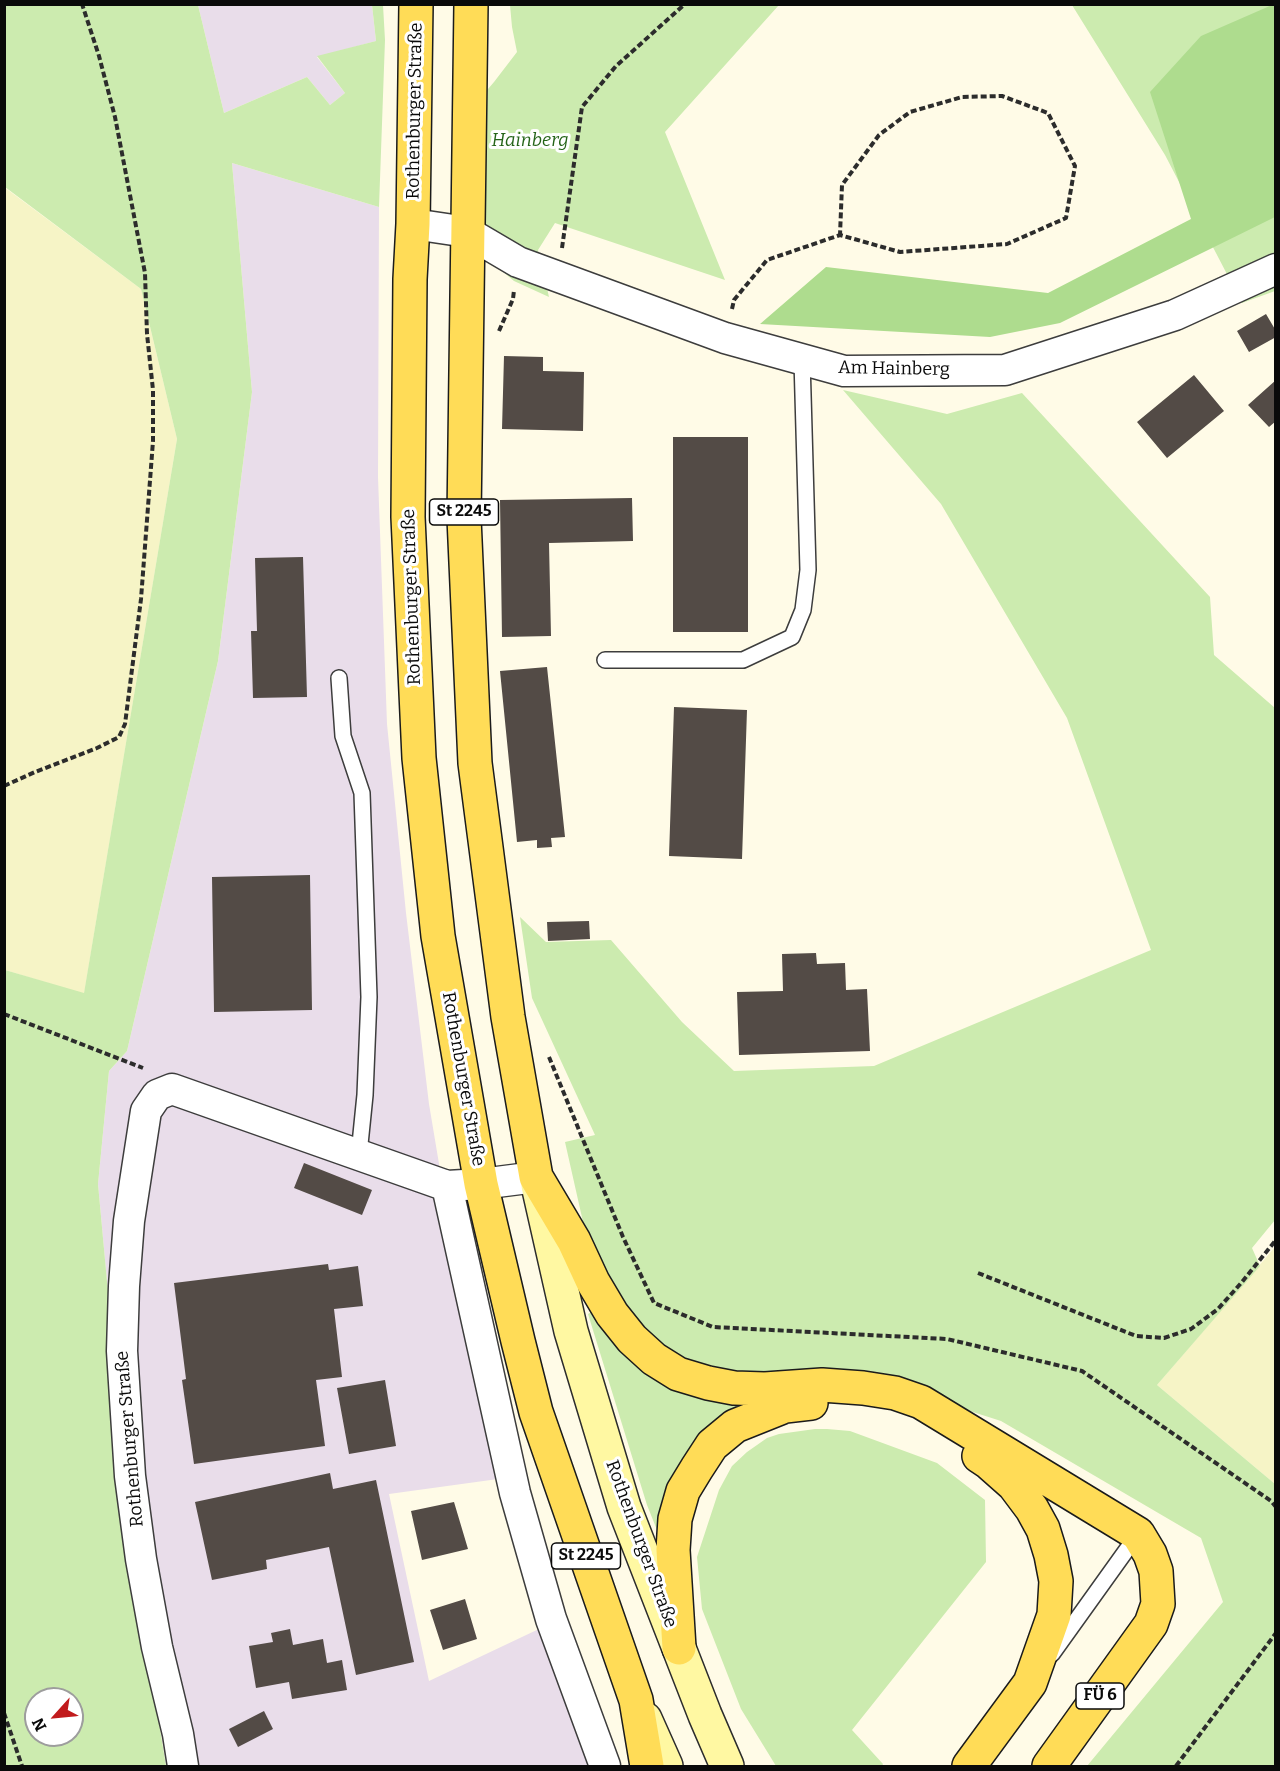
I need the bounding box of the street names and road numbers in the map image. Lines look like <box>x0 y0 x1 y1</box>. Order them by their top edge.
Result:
street label: Rothenburger Straße <box>403 22 427 200</box>
street label: Am Hainberg <box>838 357 950 381</box>
road number: St 2245 <box>430 499 498 525</box>
street label: Rothenburger Straße <box>398 508 426 686</box>
street label: Rothenburger Straße <box>437 990 489 1168</box>
street label: Rothenburger Straße <box>112 1350 148 1528</box>
street label: Rothenburger Straße <box>601 1457 681 1631</box>
road number: St 2245 <box>552 1543 620 1569</box>
road number: FÜ 6 <box>1076 1683 1124 1709</box>

